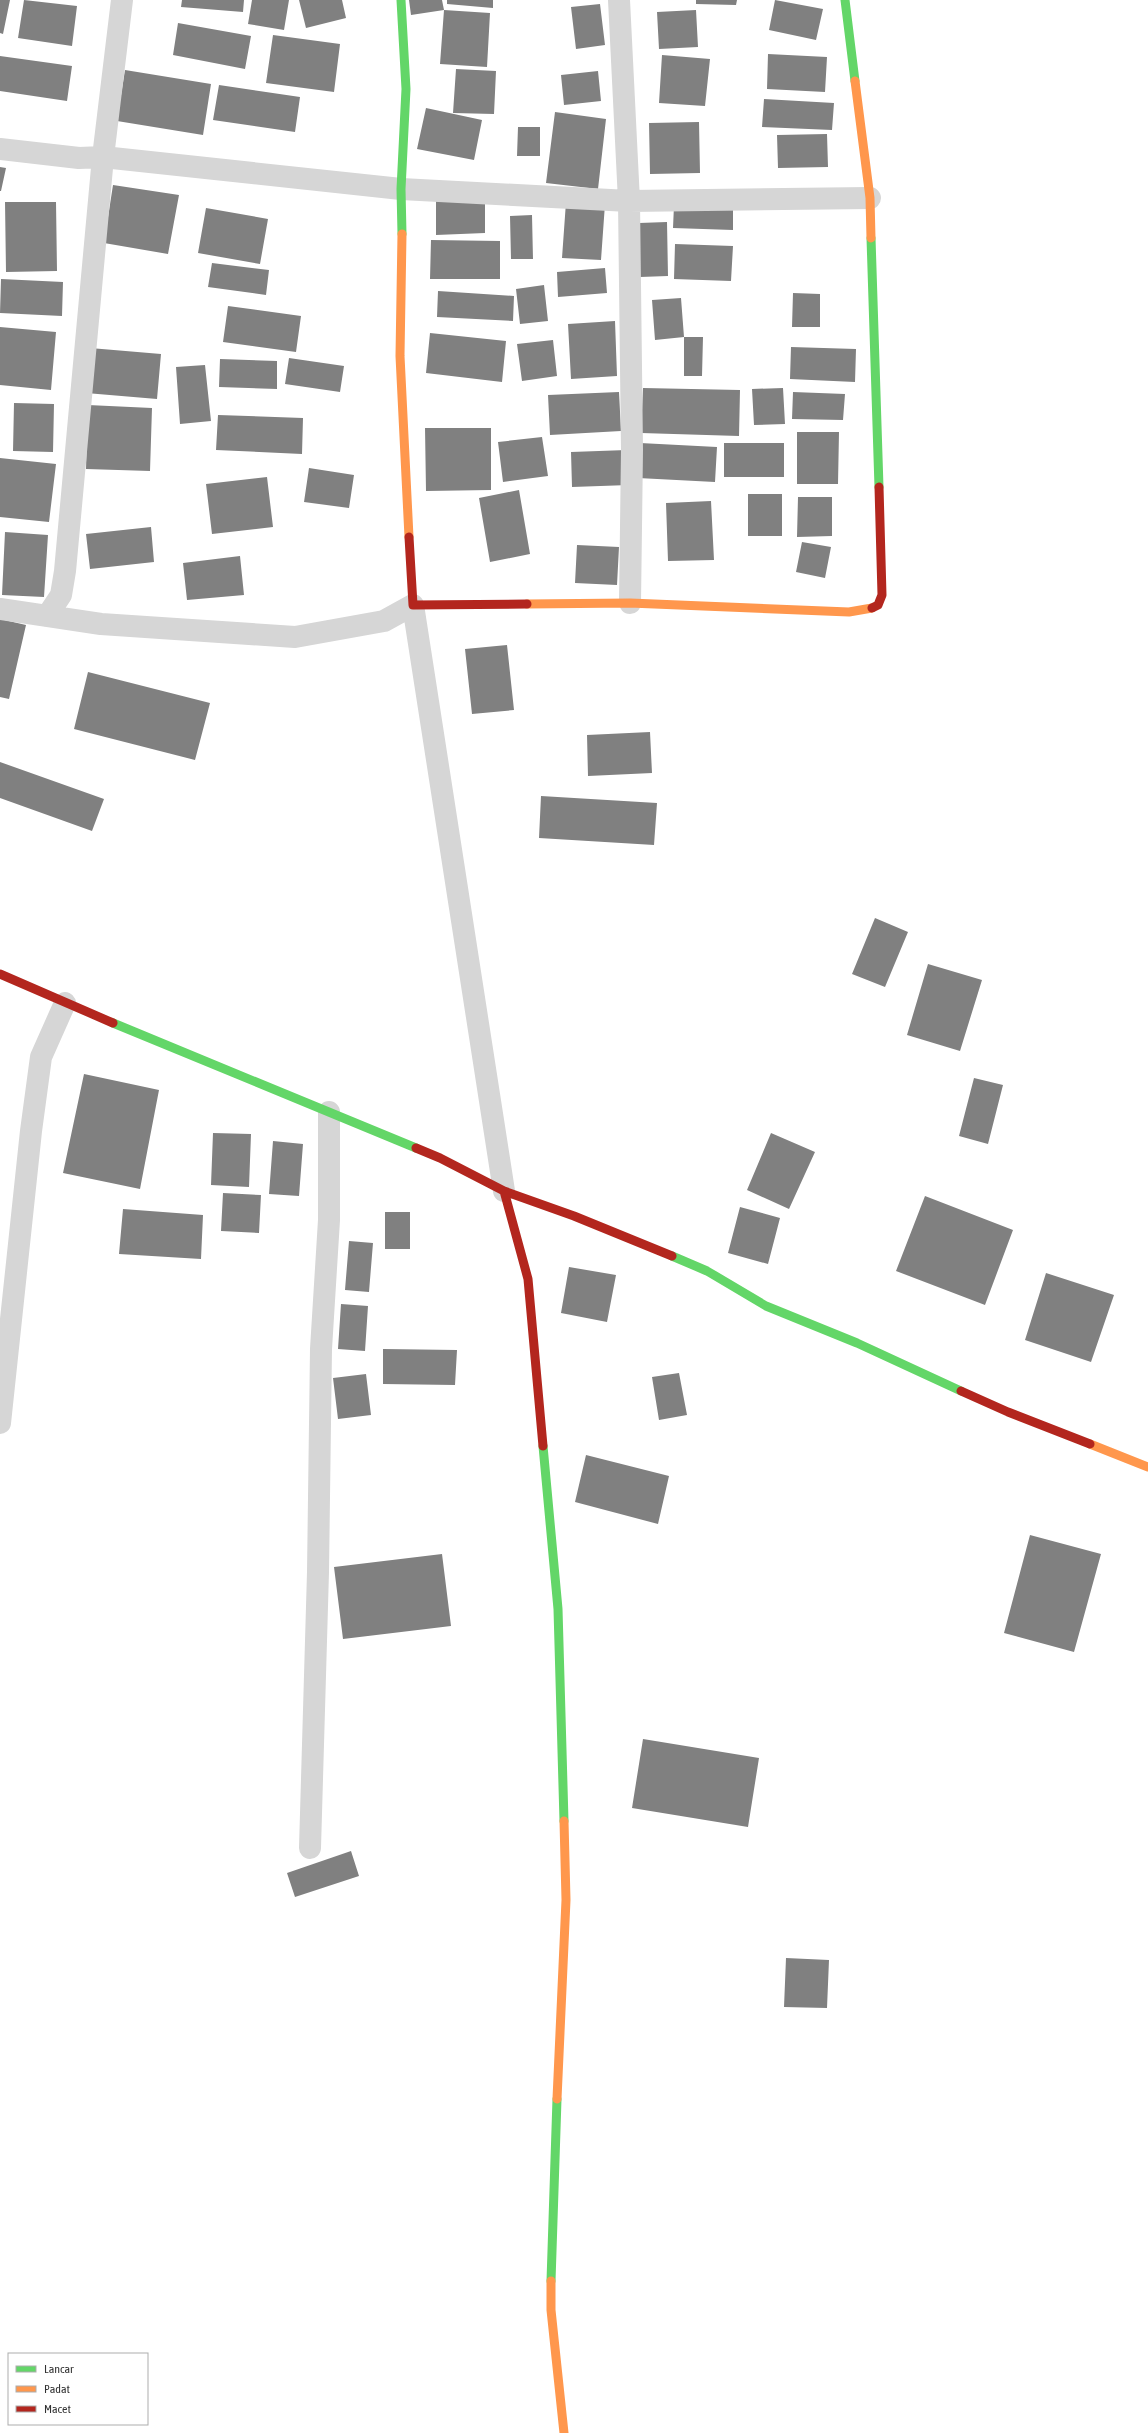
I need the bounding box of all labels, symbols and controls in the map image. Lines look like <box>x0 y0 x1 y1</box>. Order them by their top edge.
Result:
legend <box>8 2353 148 2425</box>
text: Lancar <box>44 2362 74 2376</box>
text: Padat <box>44 2382 70 2396</box>
text: Macet <box>44 2402 72 2416</box>

